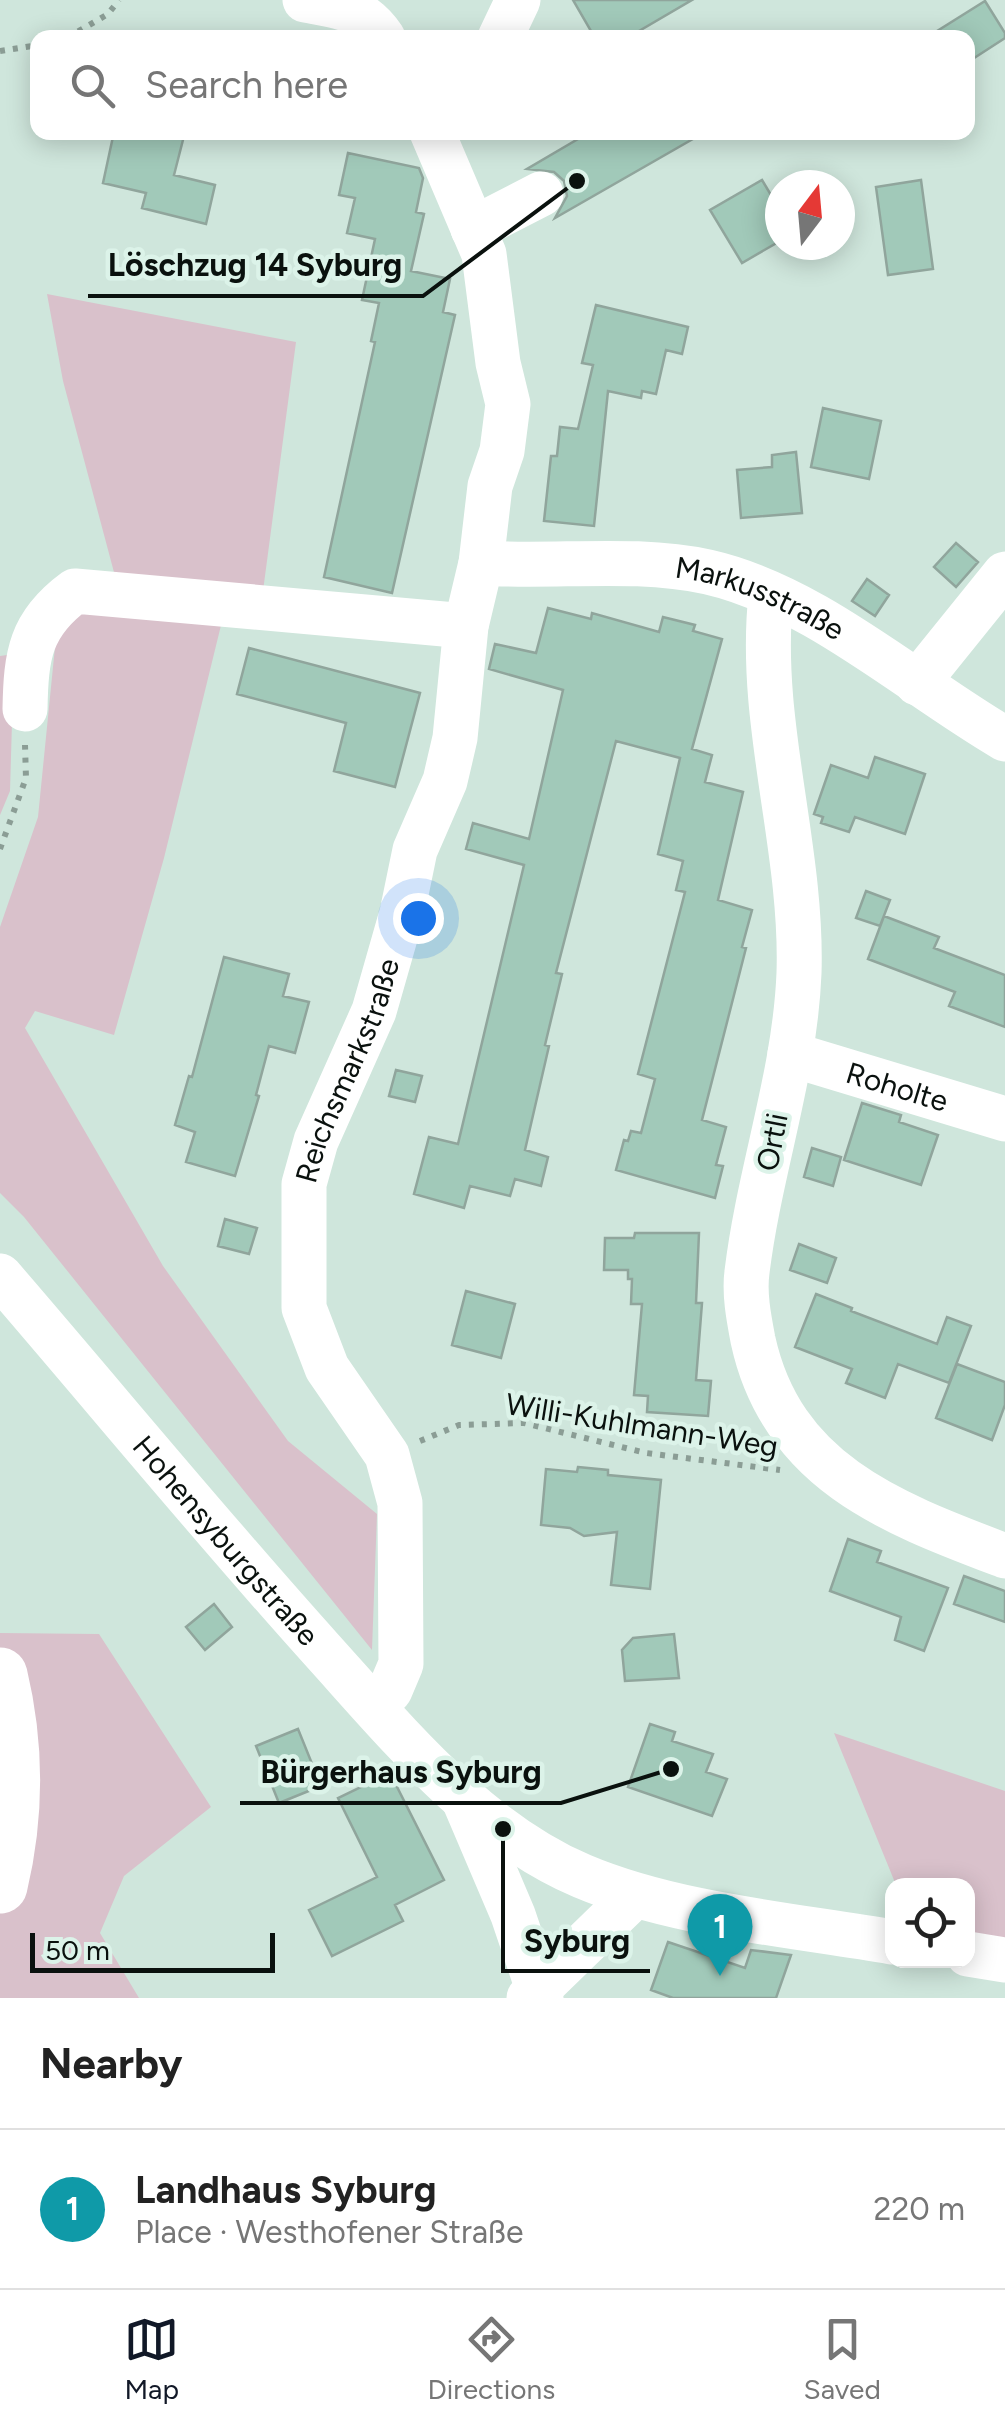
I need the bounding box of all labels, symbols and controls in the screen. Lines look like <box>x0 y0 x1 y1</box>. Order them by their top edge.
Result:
search box <box>30 30 975 140</box>
icon: search <box>65 58 120 113</box>
text: Search here <box>145 62 348 108</box>
north arrow <box>765 170 855 260</box>
callout: Löschzug 14 Syburg <box>88 234 423 296</box>
text: Löschzug 14 Syburg <box>108 246 402 284</box>
street label: Markusstraße <box>673 548 852 648</box>
your location <box>393 893 444 944</box>
street label: Reichsmarkstraße <box>287 954 407 1187</box>
street label: Roholte <box>842 1054 953 1119</box>
street label: Ortli <box>748 1110 796 1174</box>
street label: Willi-Kuhlmann-Weg <box>503 1385 781 1465</box>
street label: Hohensyburgstraße <box>125 1428 327 1653</box>
callout: Bürgerhaus Syburg <box>240 1741 561 1803</box>
text: Bürgerhaus Syburg <box>260 1753 542 1791</box>
map controls <box>885 1878 975 1968</box>
button: locate <box>885 1878 975 1968</box>
pin: 1 <box>688 1894 752 1976</box>
callout: Syburg <box>503 1909 650 1971</box>
text: Syburg <box>524 1922 630 1960</box>
scale bar <box>30 1928 275 1972</box>
text: 50 m <box>45 1933 110 1967</box>
text: Nearby <box>40 2038 182 2089</box>
text: Landhaus Syburg <box>135 2167 437 2213</box>
text: 1 <box>66 2190 79 2228</box>
text: 220 m <box>874 2190 965 2228</box>
text: Place · Westhofener Straße <box>135 2213 524 2251</box>
tab: Map <box>124 2312 179 2406</box>
tab: Directions <box>428 2312 555 2406</box>
tab: Saved <box>804 2312 881 2406</box>

